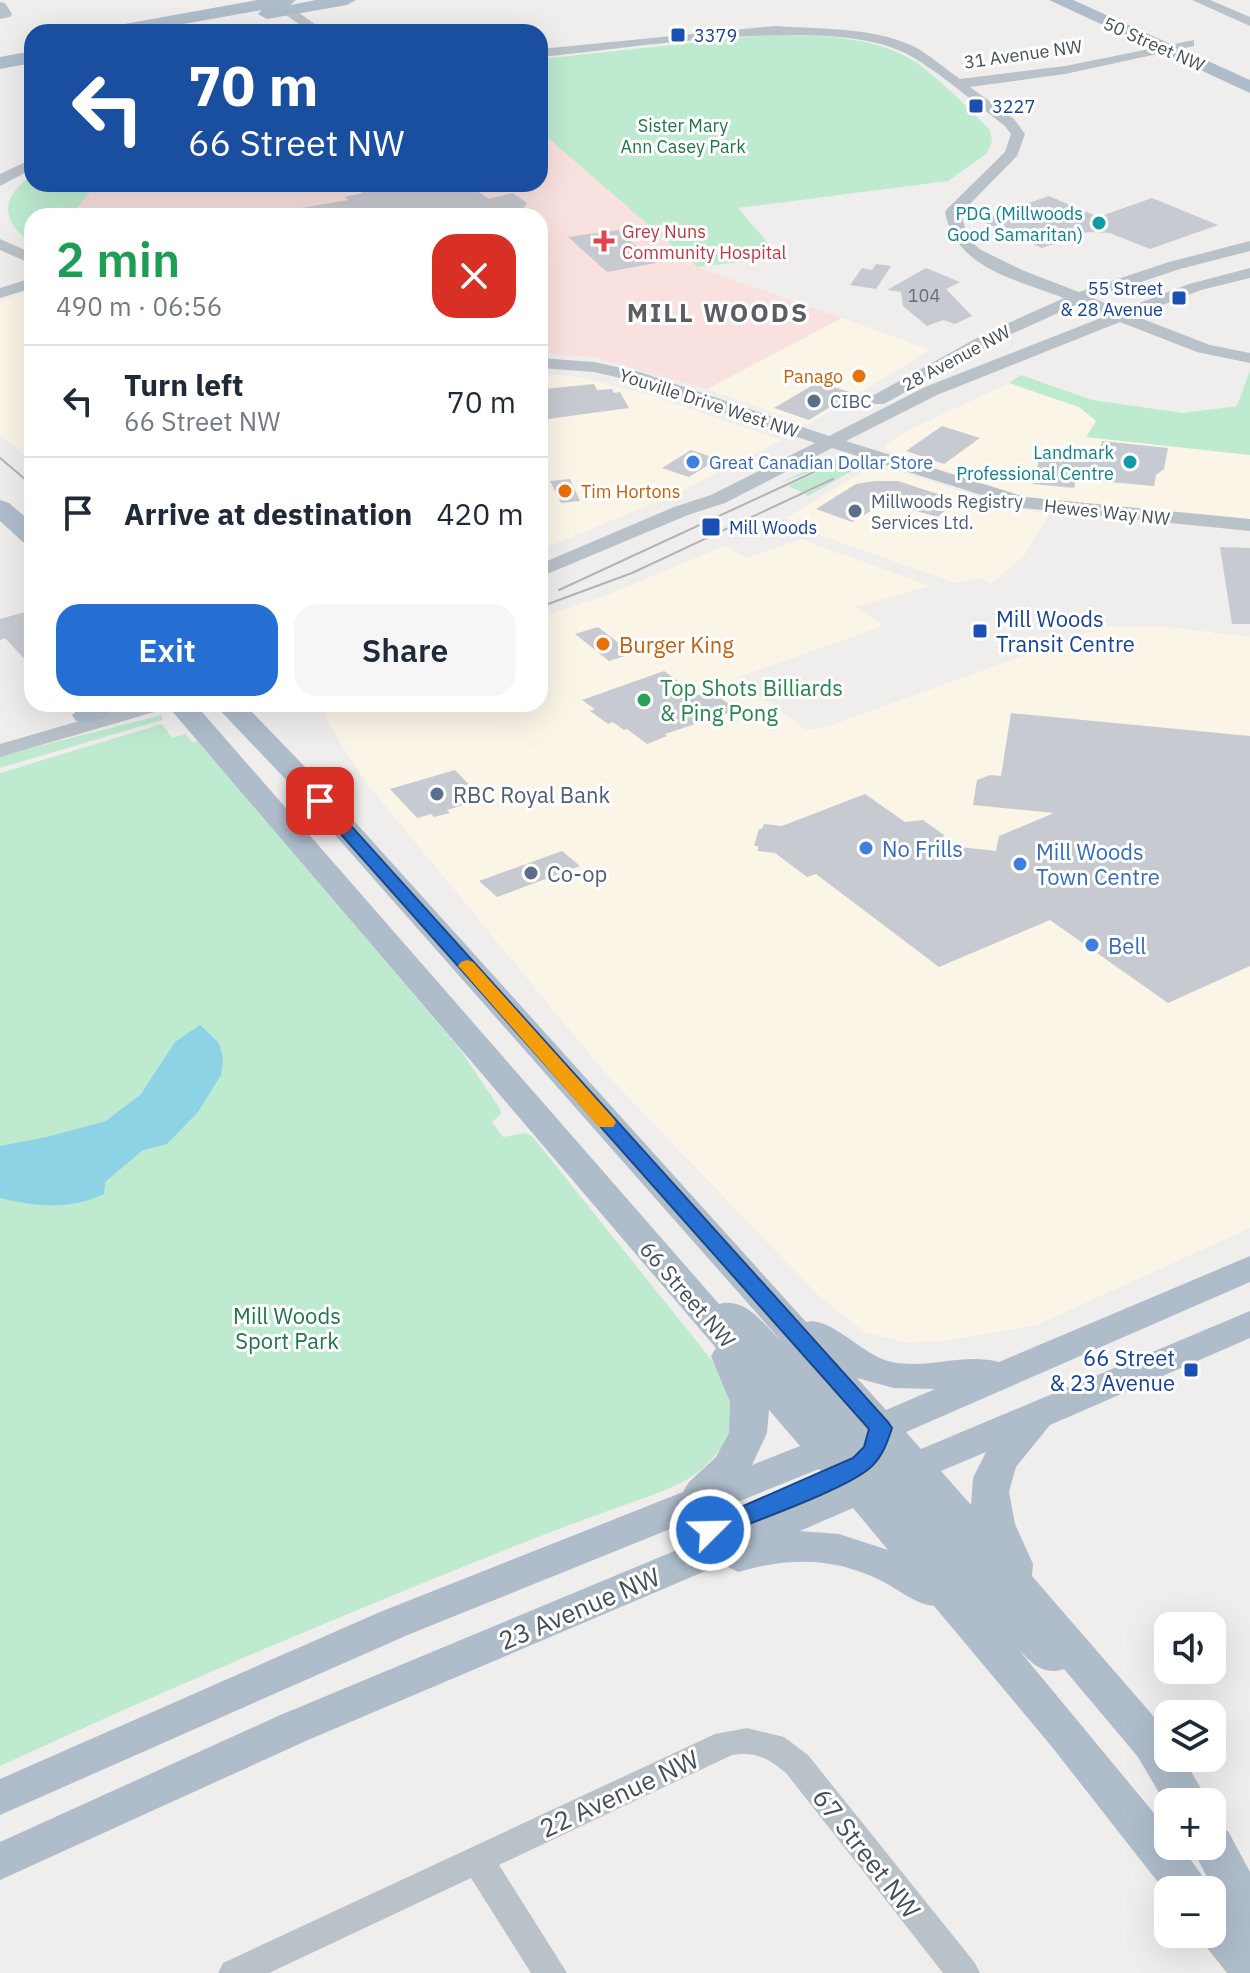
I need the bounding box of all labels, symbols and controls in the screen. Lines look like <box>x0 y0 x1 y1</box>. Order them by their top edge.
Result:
street label: 50 Street NW <box>1100 11 1208 77</box>
place label: 3379 <box>694 24 737 47</box>
marker: 3379 <box>669 26 687 44</box>
street label: 31 Avenue NW <box>962 34 1084 74</box>
text: 70 m <box>188 49 318 121</box>
icon: left <box>56 56 160 160</box>
place label: 3227 <box>992 95 1035 118</box>
marker: 3227 <box>967 97 985 115</box>
park label: Sister Mary Ann Casey Park <box>620 114 746 158</box>
text: 66 Street NW <box>188 119 404 166</box>
place label: PDG (Millwoods Good Samaritan) <box>947 202 1083 246</box>
marker: PDG (Millwoods Good Samaritan) <box>1090 214 1108 232</box>
place label: Grey Nuns Community Hospital <box>622 220 787 264</box>
text: 2 min <box>56 228 180 290</box>
marker: Grey Nuns Community Hospital <box>593 230 615 252</box>
button: close <box>432 234 516 318</box>
place label: 55 Street & 28 Avenue <box>1060 277 1163 321</box>
house number: 104 <box>908 284 940 307</box>
text: 490 m · 06:56 <box>56 289 222 323</box>
marker: 55 Street & 28 Avenue <box>1170 289 1188 307</box>
district label: MILL WOODS <box>627 295 809 329</box>
street label: 28 Avenue NW <box>898 320 1014 396</box>
street label: Youville Drive West NW <box>617 363 801 443</box>
text: Turn left <box>124 365 243 404</box>
place label: Panago <box>783 365 843 388</box>
marker: Panago <box>850 367 868 385</box>
icon: left <box>56 379 100 423</box>
text: 70 m <box>447 382 516 421</box>
place label: CIBC <box>830 390 871 413</box>
marker: CIBC <box>805 392 823 410</box>
text: 66 Street NW <box>124 404 280 438</box>
place label: Landmark Professional Centre <box>956 441 1115 485</box>
place label: Great Canadian Dollar Store <box>709 451 933 474</box>
marker: Great Canadian Dollar Store <box>684 453 702 471</box>
marker: Landmark Professional Centre <box>1121 453 1139 471</box>
place label: Tim Hortons <box>581 480 681 503</box>
marker: Tim Hortons <box>556 482 574 500</box>
place label: Millwoods Registry Services Ltd. <box>871 490 1023 534</box>
icon: arrive <box>56 491 100 535</box>
text: Arrive at destination <box>124 494 412 533</box>
text: 420 m <box>436 494 524 533</box>
street label: Hewes Way NW <box>1043 494 1171 530</box>
marker: Millwoods Registry Services Ltd. <box>846 502 864 520</box>
marker: Mill Woods <box>700 516 722 538</box>
place label: Mill Woods <box>729 516 817 539</box>
button: Exit <box>56 604 278 696</box>
button: Share <box>294 604 516 696</box>
place label: Mill Woods Transit Centre <box>996 604 1135 658</box>
marker: Mill Woods Transit Centre <box>971 622 989 640</box>
place label: Burger King <box>619 630 734 659</box>
marker: Burger King <box>594 635 612 653</box>
place label: Top Shots Billiards & Ping Pong <box>660 673 843 727</box>
marker: Top Shots Billiards & Ping Pong <box>635 691 653 709</box>
pin <box>286 767 354 835</box>
icon: arrive <box>298 779 342 823</box>
place label: RBC Royal Bank <box>453 780 610 809</box>
marker: RBC Royal Bank <box>428 785 446 803</box>
place label: No Frills <box>882 834 963 863</box>
place label: Mill Woods Town Centre <box>1036 837 1160 891</box>
marker: No Frills <box>857 839 875 857</box>
marker: Mill Woods Town Centre <box>1011 855 1029 873</box>
place label: Co-op <box>547 859 607 888</box>
marker: Co-op <box>522 864 540 882</box>
place label: Bell <box>1108 931 1146 960</box>
marker: Bell <box>1083 936 1101 954</box>
street label: 66 Street NW <box>634 1235 743 1354</box>
park label: Mill Woods Sport Park <box>233 1301 341 1355</box>
place label: 66 Street & 23 Avenue <box>1049 1343 1175 1397</box>
marker: 66 Street & 23 Avenue <box>1182 1361 1200 1379</box>
position arrow <box>668 1488 752 1572</box>
street label: 23 Avenue NW <box>493 1559 665 1657</box>
map controls <box>1154 1612 1226 1948</box>
button: sound <box>1154 1612 1226 1684</box>
button: layers <box>1154 1700 1226 1772</box>
street label: 22 Avenue NW <box>534 1741 704 1845</box>
street label: 67 Street NW <box>805 1781 929 1925</box>
button: + <box>1154 1788 1226 1860</box>
button: − <box>1154 1876 1226 1948</box>

